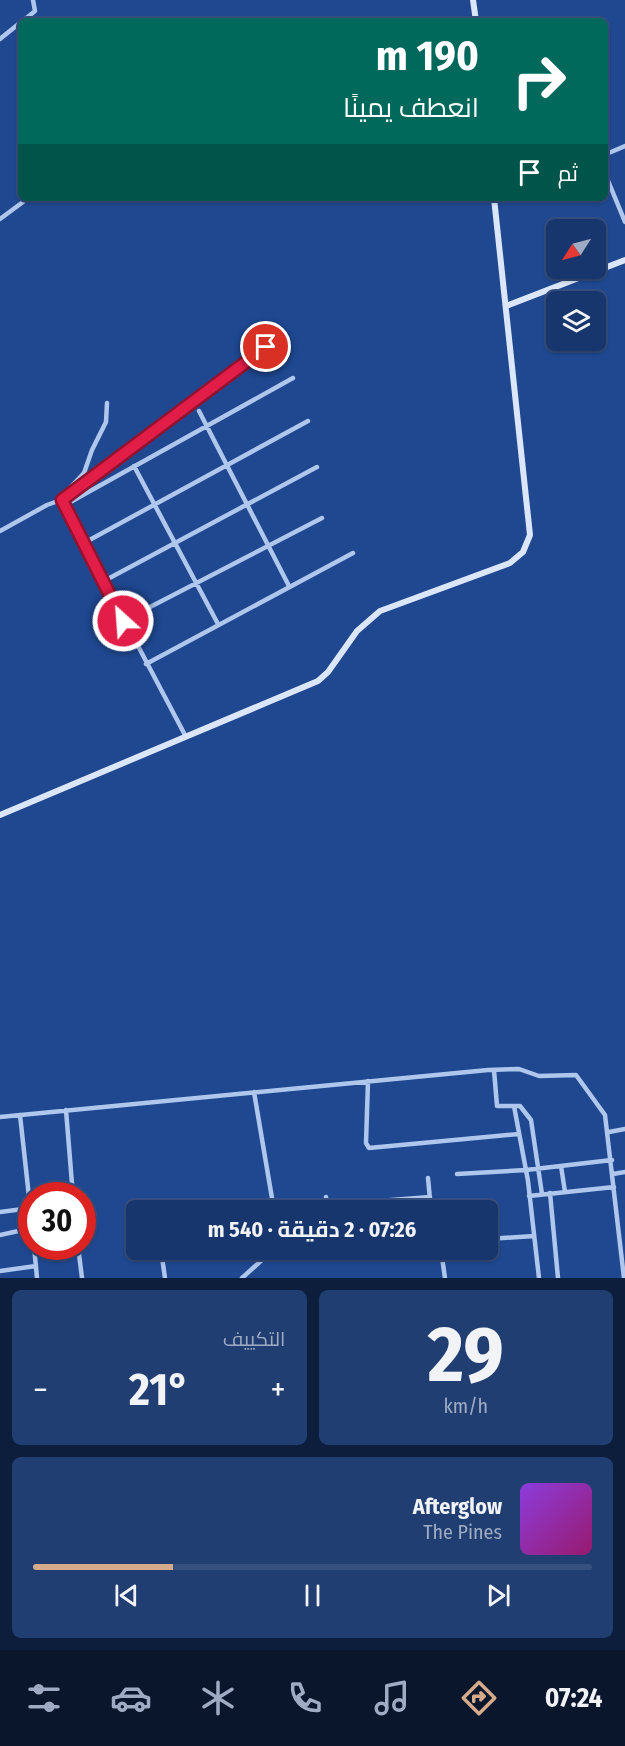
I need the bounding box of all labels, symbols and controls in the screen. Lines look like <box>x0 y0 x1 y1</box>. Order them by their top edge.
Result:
text: 190 m <box>376 31 479 81</box>
icon: right <box>500 42 578 120</box>
text: انعطف يمينًا <box>343 92 479 124</box>
icon: arrive <box>513 156 546 189</box>
text: ثم <box>558 160 578 187</box>
north arrow <box>546 219 606 279</box>
map controls <box>546 219 606 351</box>
button: layers <box>546 291 606 351</box>
pin <box>240 321 291 372</box>
icon: arrive <box>249 330 282 363</box>
position arrow <box>91 589 155 653</box>
speed limit sign: 30 <box>18 1182 96 1260</box>
text: 07:26 · 2 دقيقة · 540 m <box>208 1216 416 1243</box>
text: 29 <box>428 1308 504 1402</box>
text: التكييف <box>223 1327 286 1351</box>
text: 21° <box>129 1363 189 1417</box>
text: − <box>33 1370 48 1410</box>
text: + <box>270 1370 286 1410</box>
text: km/h <box>443 1394 488 1418</box>
text: Afterglow <box>413 1493 502 1520</box>
text: The Pines <box>423 1520 502 1544</box>
icon: previous <box>110 1579 143 1612</box>
icon: pause <box>296 1579 329 1612</box>
icon: next <box>482 1579 515 1612</box>
icon: filters <box>23 1677 65 1719</box>
icon: car <box>110 1677 152 1719</box>
icon: climate <box>197 1677 239 1719</box>
icon: phone <box>284 1677 326 1719</box>
icon: music <box>371 1677 413 1719</box>
icon: directions <box>458 1677 500 1719</box>
text: 07:24 <box>545 1682 602 1714</box>

